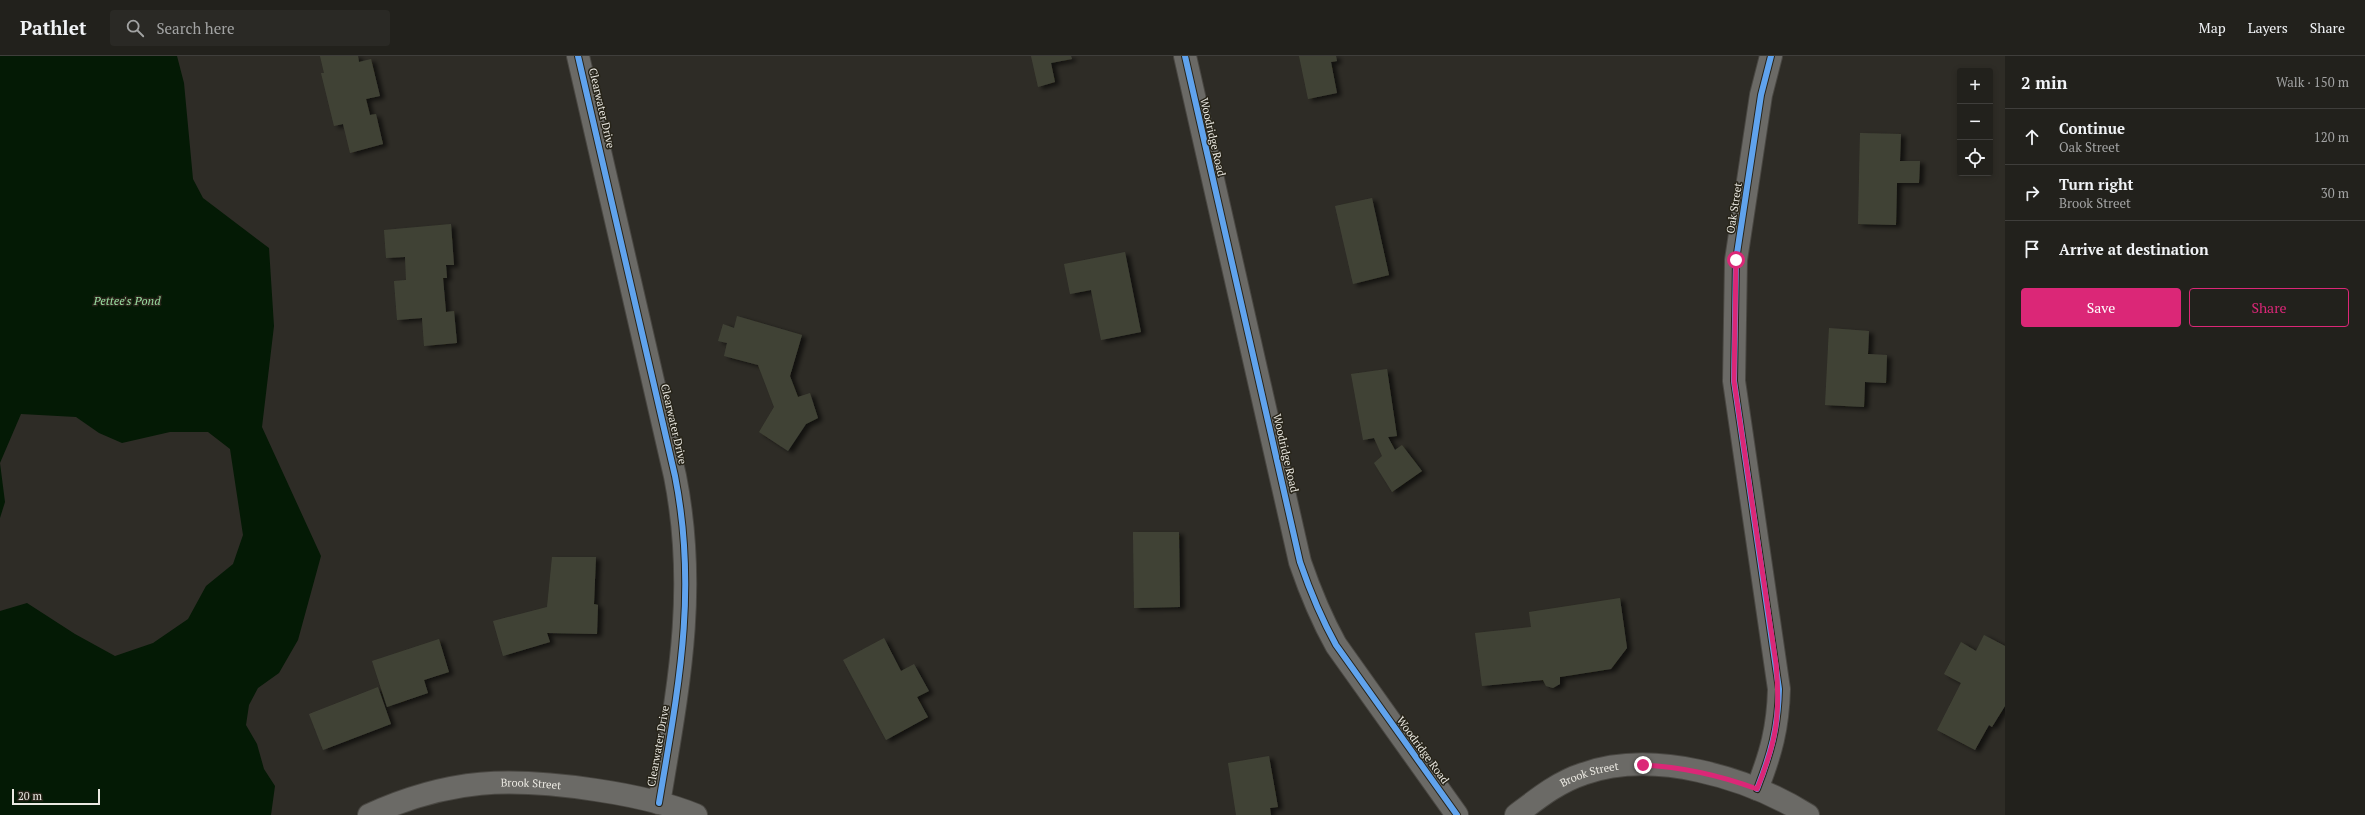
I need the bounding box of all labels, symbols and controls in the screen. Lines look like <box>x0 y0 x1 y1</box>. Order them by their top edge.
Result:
search box <box>110 10 390 46</box>
text: Pathlet <box>20 15 86 40</box>
icon: search <box>124 17 146 39</box>
text: Search here <box>156 18 234 38</box>
text: Map <box>2199 18 2226 37</box>
text: Layers <box>2248 18 2288 37</box>
text: Share <box>2310 18 2345 37</box>
street label: Clearwater Drive <box>586 66 618 150</box>
map controls <box>1957 68 1993 176</box>
button: + <box>1957 68 1993 104</box>
text: 2 min <box>2021 71 2068 94</box>
text: Walk · 150 m <box>2276 73 2349 91</box>
street label: Woodridge Road <box>1197 96 1229 178</box>
button: − <box>1957 104 1993 140</box>
text: Continue <box>2059 118 2125 138</box>
icon: ahead <box>2021 126 2043 148</box>
text: 120 m <box>2314 128 2349 146</box>
text: Oak Street <box>2059 138 2120 156</box>
button: locate <box>1957 140 1993 176</box>
text: Turn right <box>2059 174 2134 194</box>
street label: Oak Street <box>1723 182 1745 234</box>
icon: right <box>2021 182 2043 204</box>
text: 30 m <box>2321 184 2349 202</box>
text: Brook Street <box>2059 194 2131 212</box>
icon: arrive <box>2021 238 2043 260</box>
text: Arrive at destination <box>2059 239 2209 259</box>
route start <box>1727 251 1745 269</box>
button: Save <box>2021 288 2181 327</box>
button: Share <box>2189 288 2349 327</box>
water label: Pettee's Pond <box>92 293 161 308</box>
street label: Clearwater Drive <box>658 382 690 466</box>
street label: Woodridge Road <box>1270 412 1302 494</box>
street label: Clearwater Drive <box>644 704 672 788</box>
street label: Woodridge Road <box>1394 714 1452 786</box>
route end <box>1634 756 1652 774</box>
street label: Brook Street <box>1557 759 1619 790</box>
street label: Brook Street <box>500 775 562 792</box>
scale bar <box>12 787 100 806</box>
text: 20 m <box>18 789 42 803</box>

